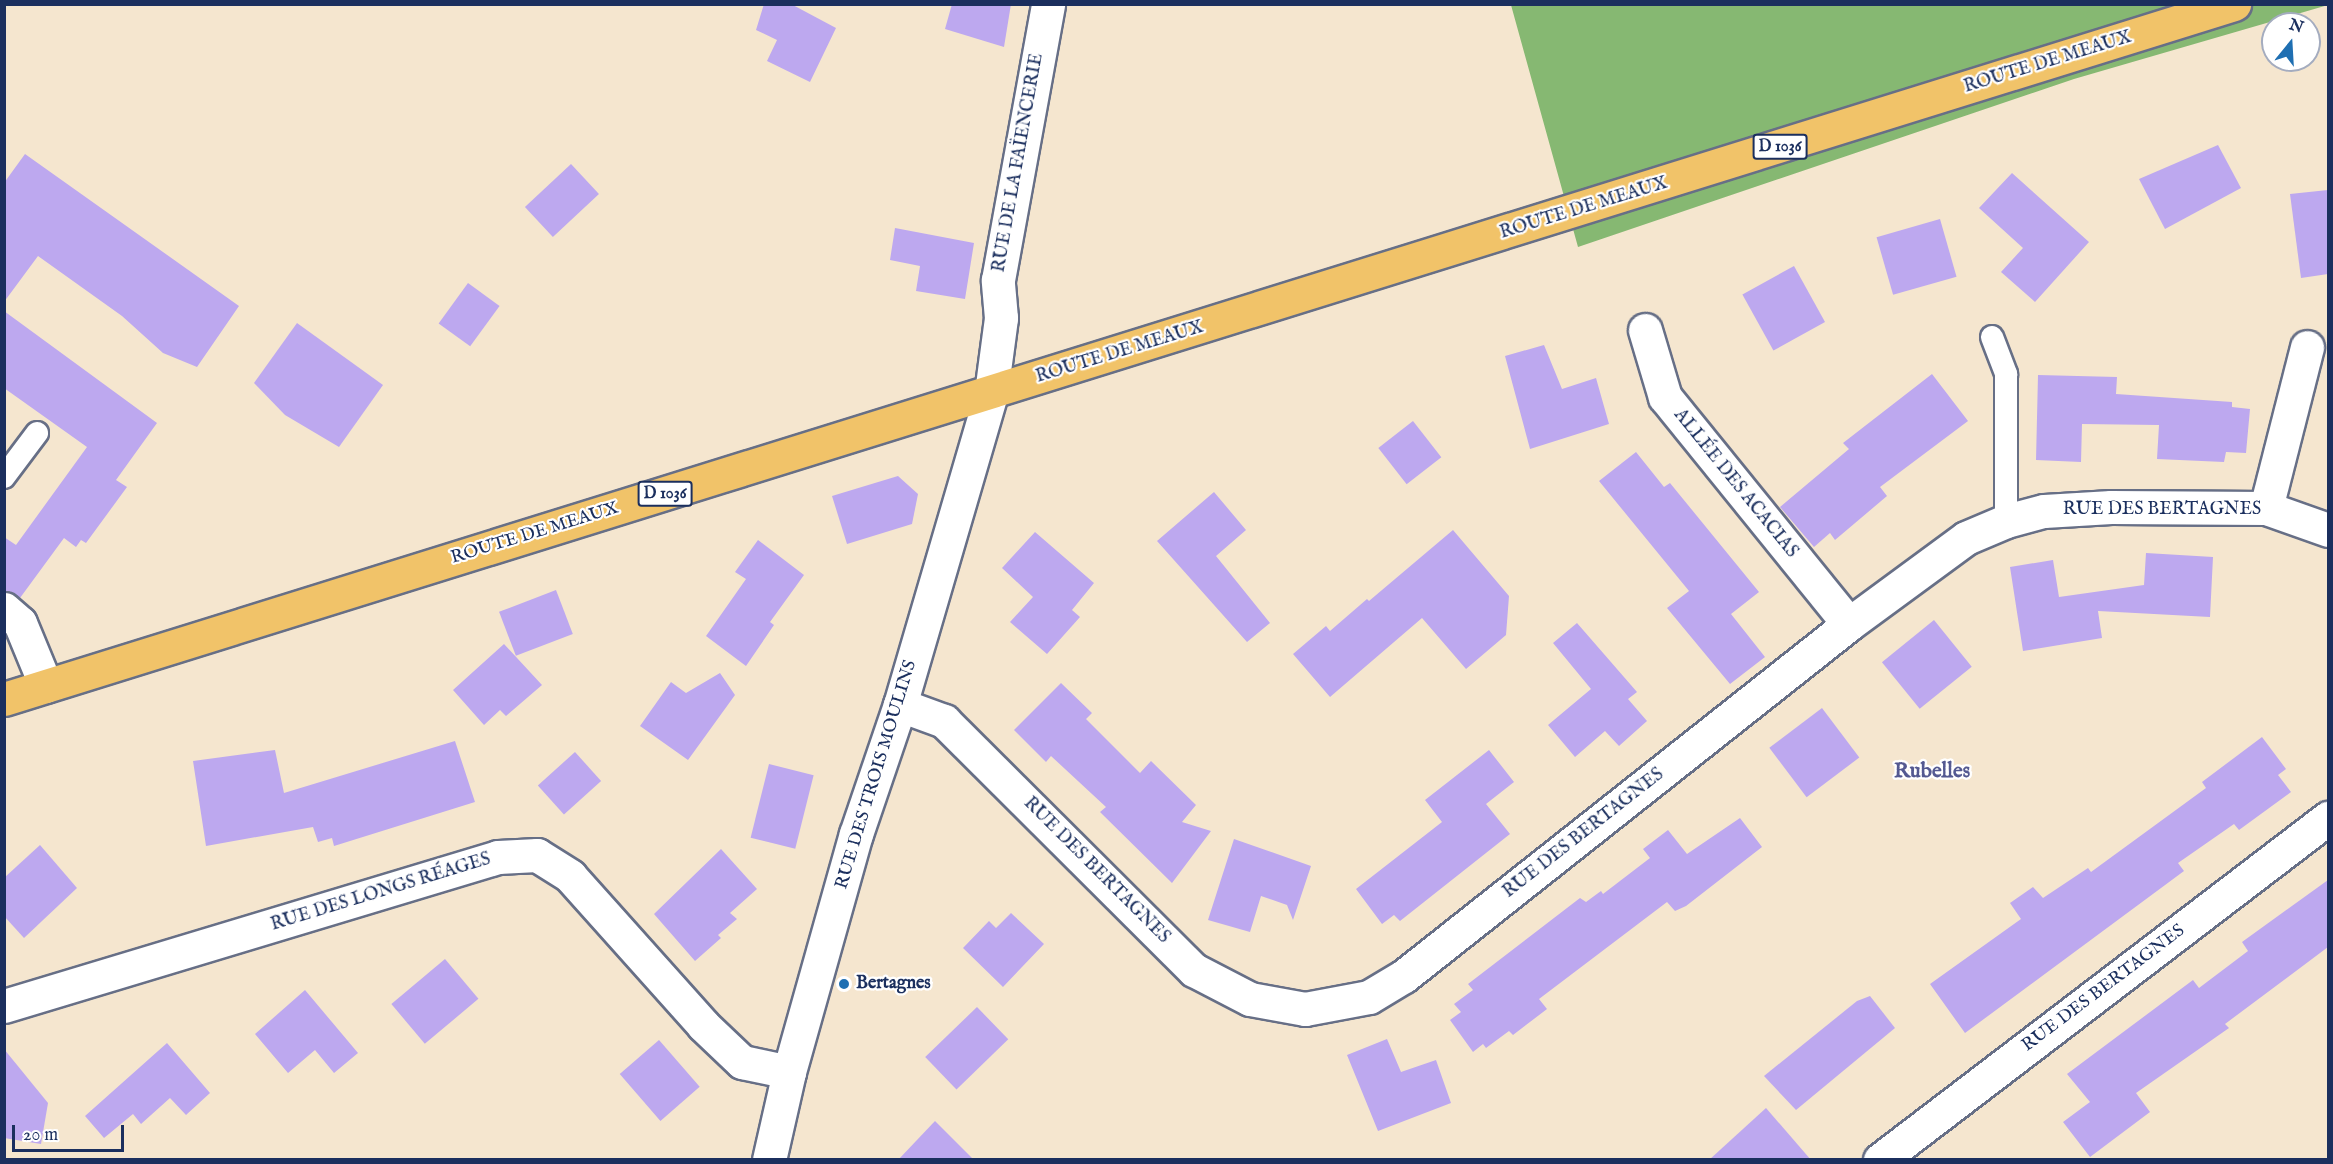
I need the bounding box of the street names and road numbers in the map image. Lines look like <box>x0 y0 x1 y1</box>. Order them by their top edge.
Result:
street label: ROUTE DE MEAUX <box>1962 27 2134 99</box>
street label: RUE DE LA FAÏENCERIE <box>989 52 1049 274</box>
road number: D 1036 <box>1752 134 1808 160</box>
street label: ROUTE DE MEAUX <box>1498 173 1670 245</box>
street label: ROUTE DE MEAUX <box>1034 317 1206 389</box>
street label: ALLÉE DES ACACIAS <box>1668 405 1802 563</box>
road number: D 1036 <box>636 481 694 507</box>
street label: ROUTE DE MEAUX <box>449 498 621 570</box>
street label: RUE DES BERTAGNES <box>2063 499 2261 521</box>
street label: RUE DES TROIS MOULINS <box>832 658 922 892</box>
street label: RUE DES BERTAGNES <box>1499 764 1669 904</box>
street label: RUE DES BERTAGNES <box>1018 793 1174 949</box>
street label: RUE DES LONGS RÉAGES <box>268 849 494 937</box>
street label: RUE DES BERTAGNES <box>2018 921 2190 1057</box>

